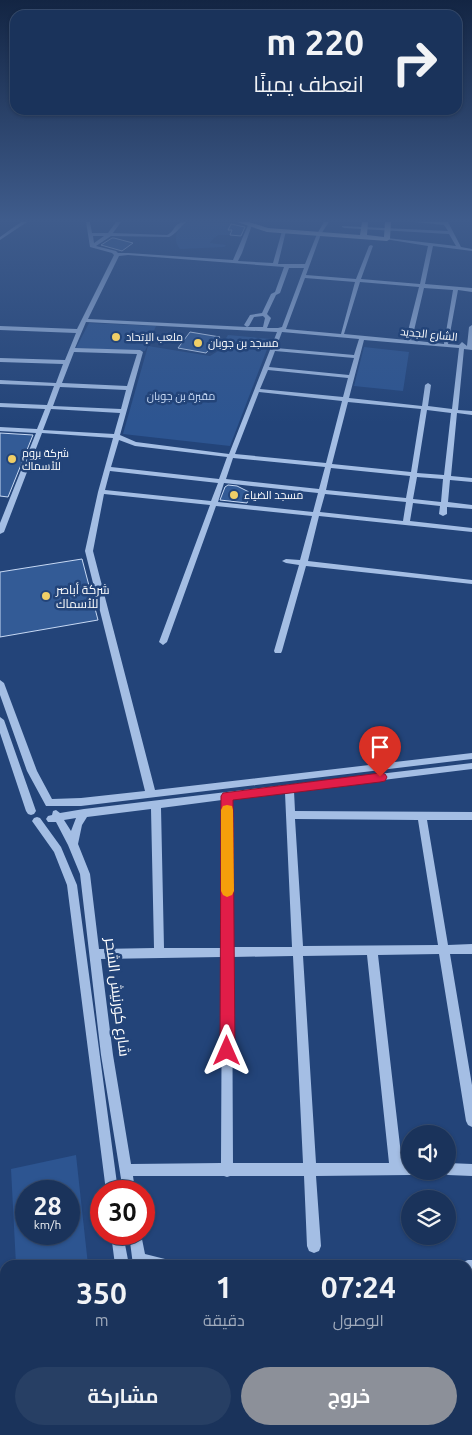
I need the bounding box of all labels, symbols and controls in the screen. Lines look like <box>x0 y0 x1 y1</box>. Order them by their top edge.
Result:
text: 220 m <box>266 22 364 62</box>
icon: right <box>382 30 447 95</box>
text: انعطف يمينًا <box>253 71 364 96</box>
street label: الشارع الجديد <box>400 325 458 345</box>
marker: ملعب الإتحاد <box>110 331 122 343</box>
place label: ملعب الإتحاد <box>126 331 183 344</box>
marker: مسجد بن جوبان <box>192 337 204 349</box>
place label: مسجد بن جوبان <box>208 337 279 350</box>
park label: مقبرة بن جوبان <box>147 390 215 403</box>
place label: شركة بروم للأسماك <box>22 447 69 472</box>
marker: شركة بروم للأسماك <box>6 453 18 465</box>
marker: مسجد الضياء <box>228 489 240 501</box>
place label: مسجد الضياء <box>244 489 303 501</box>
place label: شركة أباصر للأسماك <box>55 582 110 610</box>
marker: شركة أباصر للأسماك <box>40 590 52 602</box>
pin <box>359 726 401 777</box>
icon: arrive <box>366 733 394 761</box>
street label: شارع كورنيش الشحر <box>99 936 134 1058</box>
position arrow <box>200 1024 252 1076</box>
map controls <box>401 1125 456 1245</box>
button: sound <box>401 1125 456 1180</box>
speed limit sign: 30 <box>90 1180 155 1245</box>
button: layers <box>401 1190 456 1245</box>
text: 28 <box>33 1192 62 1220</box>
text: km/h <box>34 1218 61 1231</box>
text: 1 <box>215 1270 232 1304</box>
text: 07:24 <box>321 1270 396 1304</box>
text: 350 <box>76 1276 127 1310</box>
text: m <box>95 1311 108 1329</box>
text: دقيقة <box>203 1311 245 1329</box>
text: الوصول <box>333 1311 384 1329</box>
button: مشاركة <box>15 1367 231 1425</box>
button: خروج <box>241 1367 457 1425</box>

